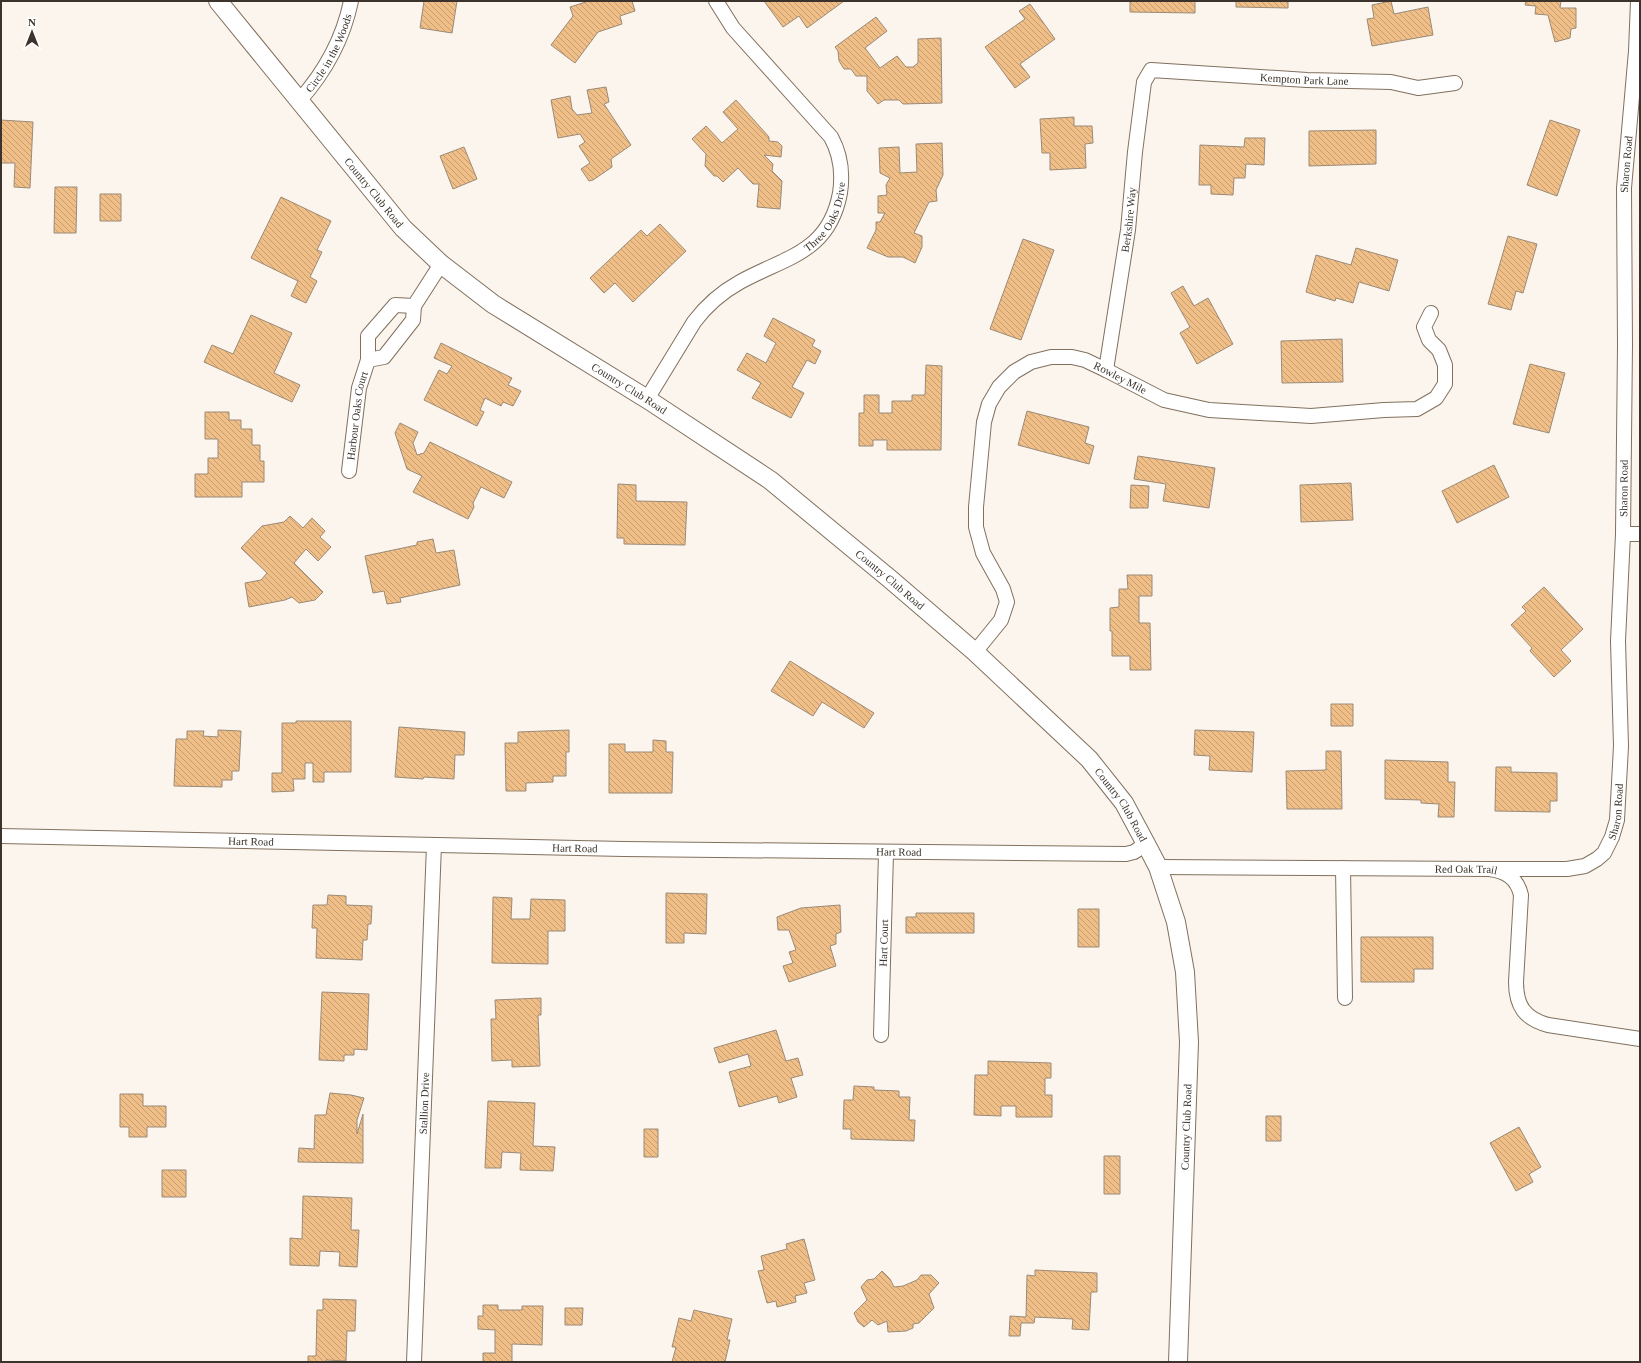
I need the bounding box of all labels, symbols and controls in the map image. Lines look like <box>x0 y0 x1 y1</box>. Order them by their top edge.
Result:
north arrow <box>12 12 52 52</box>
street label: Circle in the Woods <box>303 12 354 95</box>
text: N <box>28 16 36 28</box>
street label: Kempton Park Lane <box>1260 71 1349 87</box>
street label: Sharon Road <box>1618 135 1635 193</box>
street label: Country Club Road <box>342 155 406 230</box>
street label: Three Oaks Drive <box>802 182 847 254</box>
street label: Berkshire Way <box>1119 186 1138 253</box>
street label: Rowley Mile <box>1092 359 1149 396</box>
street label: Country Club Road <box>590 360 669 417</box>
street label: Harbour Oaks Court <box>344 370 370 461</box>
street label: Sharon Road <box>1617 459 1630 517</box>
street label: Country Club Road <box>853 547 927 612</box>
street label: Country Club Road <box>1092 765 1150 844</box>
street label: Sharon Road <box>1605 783 1625 841</box>
street label: Hart Road <box>228 835 274 848</box>
street label: Hart Road <box>552 842 598 854</box>
street label: Hart Road <box>876 846 922 858</box>
street label: Red Oak Trail <box>1435 863 1499 876</box>
street label: Hart Court <box>877 919 890 967</box>
street label: Stallion Drive <box>417 1072 431 1134</box>
street label: Country Club Road <box>1178 1083 1194 1170</box>

